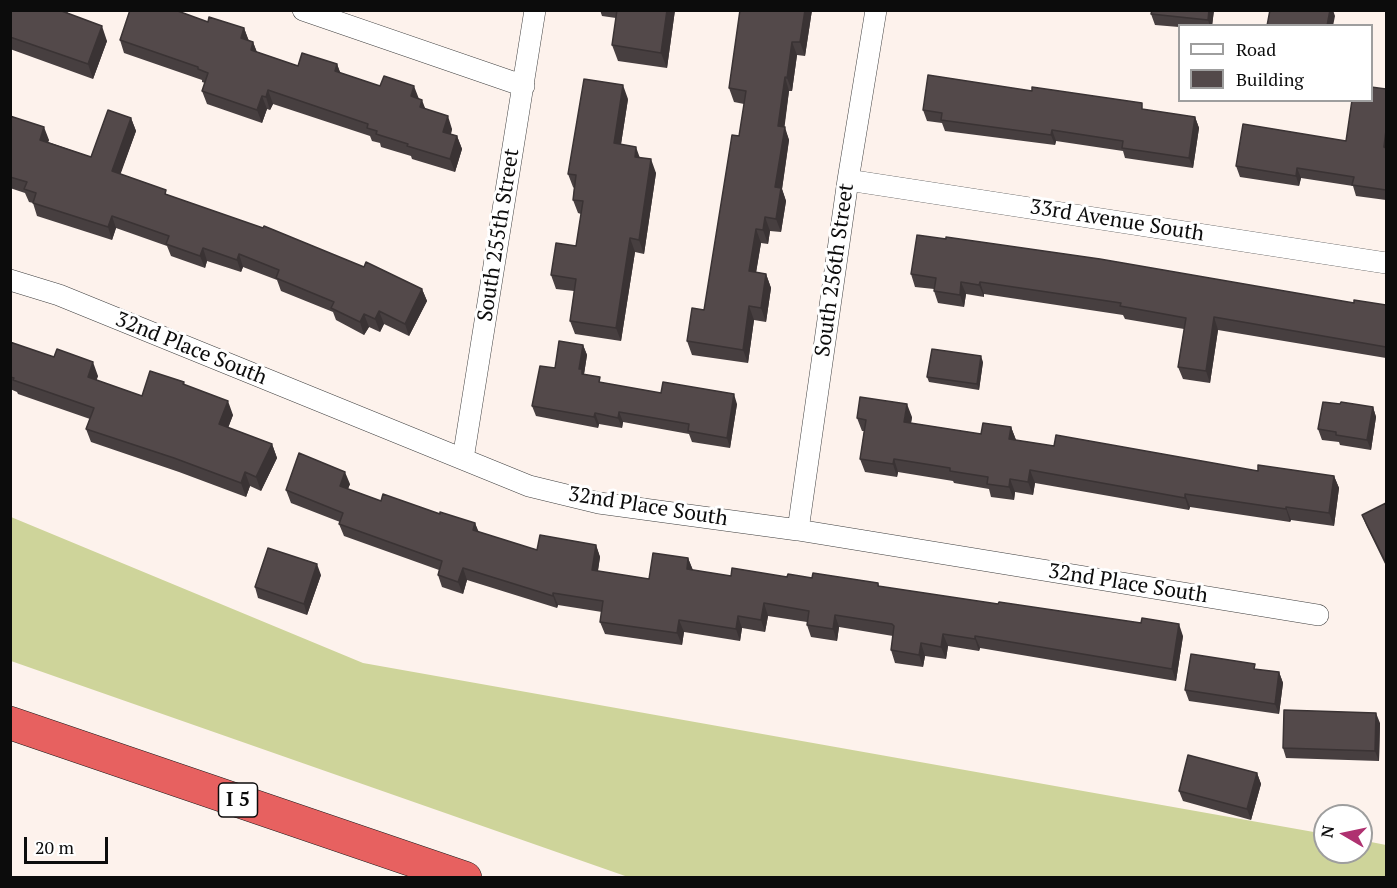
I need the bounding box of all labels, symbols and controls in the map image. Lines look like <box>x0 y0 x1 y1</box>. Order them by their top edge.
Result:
legend <box>1178 24 1373 102</box>
text: Road <box>1236 37 1276 61</box>
text: Building <box>1236 67 1304 91</box>
street label: South 255th Street <box>473 147 525 323</box>
street label: South 256th Street <box>810 182 860 358</box>
street label: 33rd Avenue South <box>1028 195 1206 247</box>
street label: 32nd Place South <box>112 307 270 391</box>
street label: 32nd Place South <box>566 482 730 532</box>
street label: 32nd Place South <box>1046 559 1210 609</box>
road number: I 5 <box>218 783 258 817</box>
north arrow <box>1313 804 1373 864</box>
text: N <box>1315 824 1339 839</box>
scale bar <box>27 825 111 863</box>
text: 20 m <box>35 835 74 859</box>

